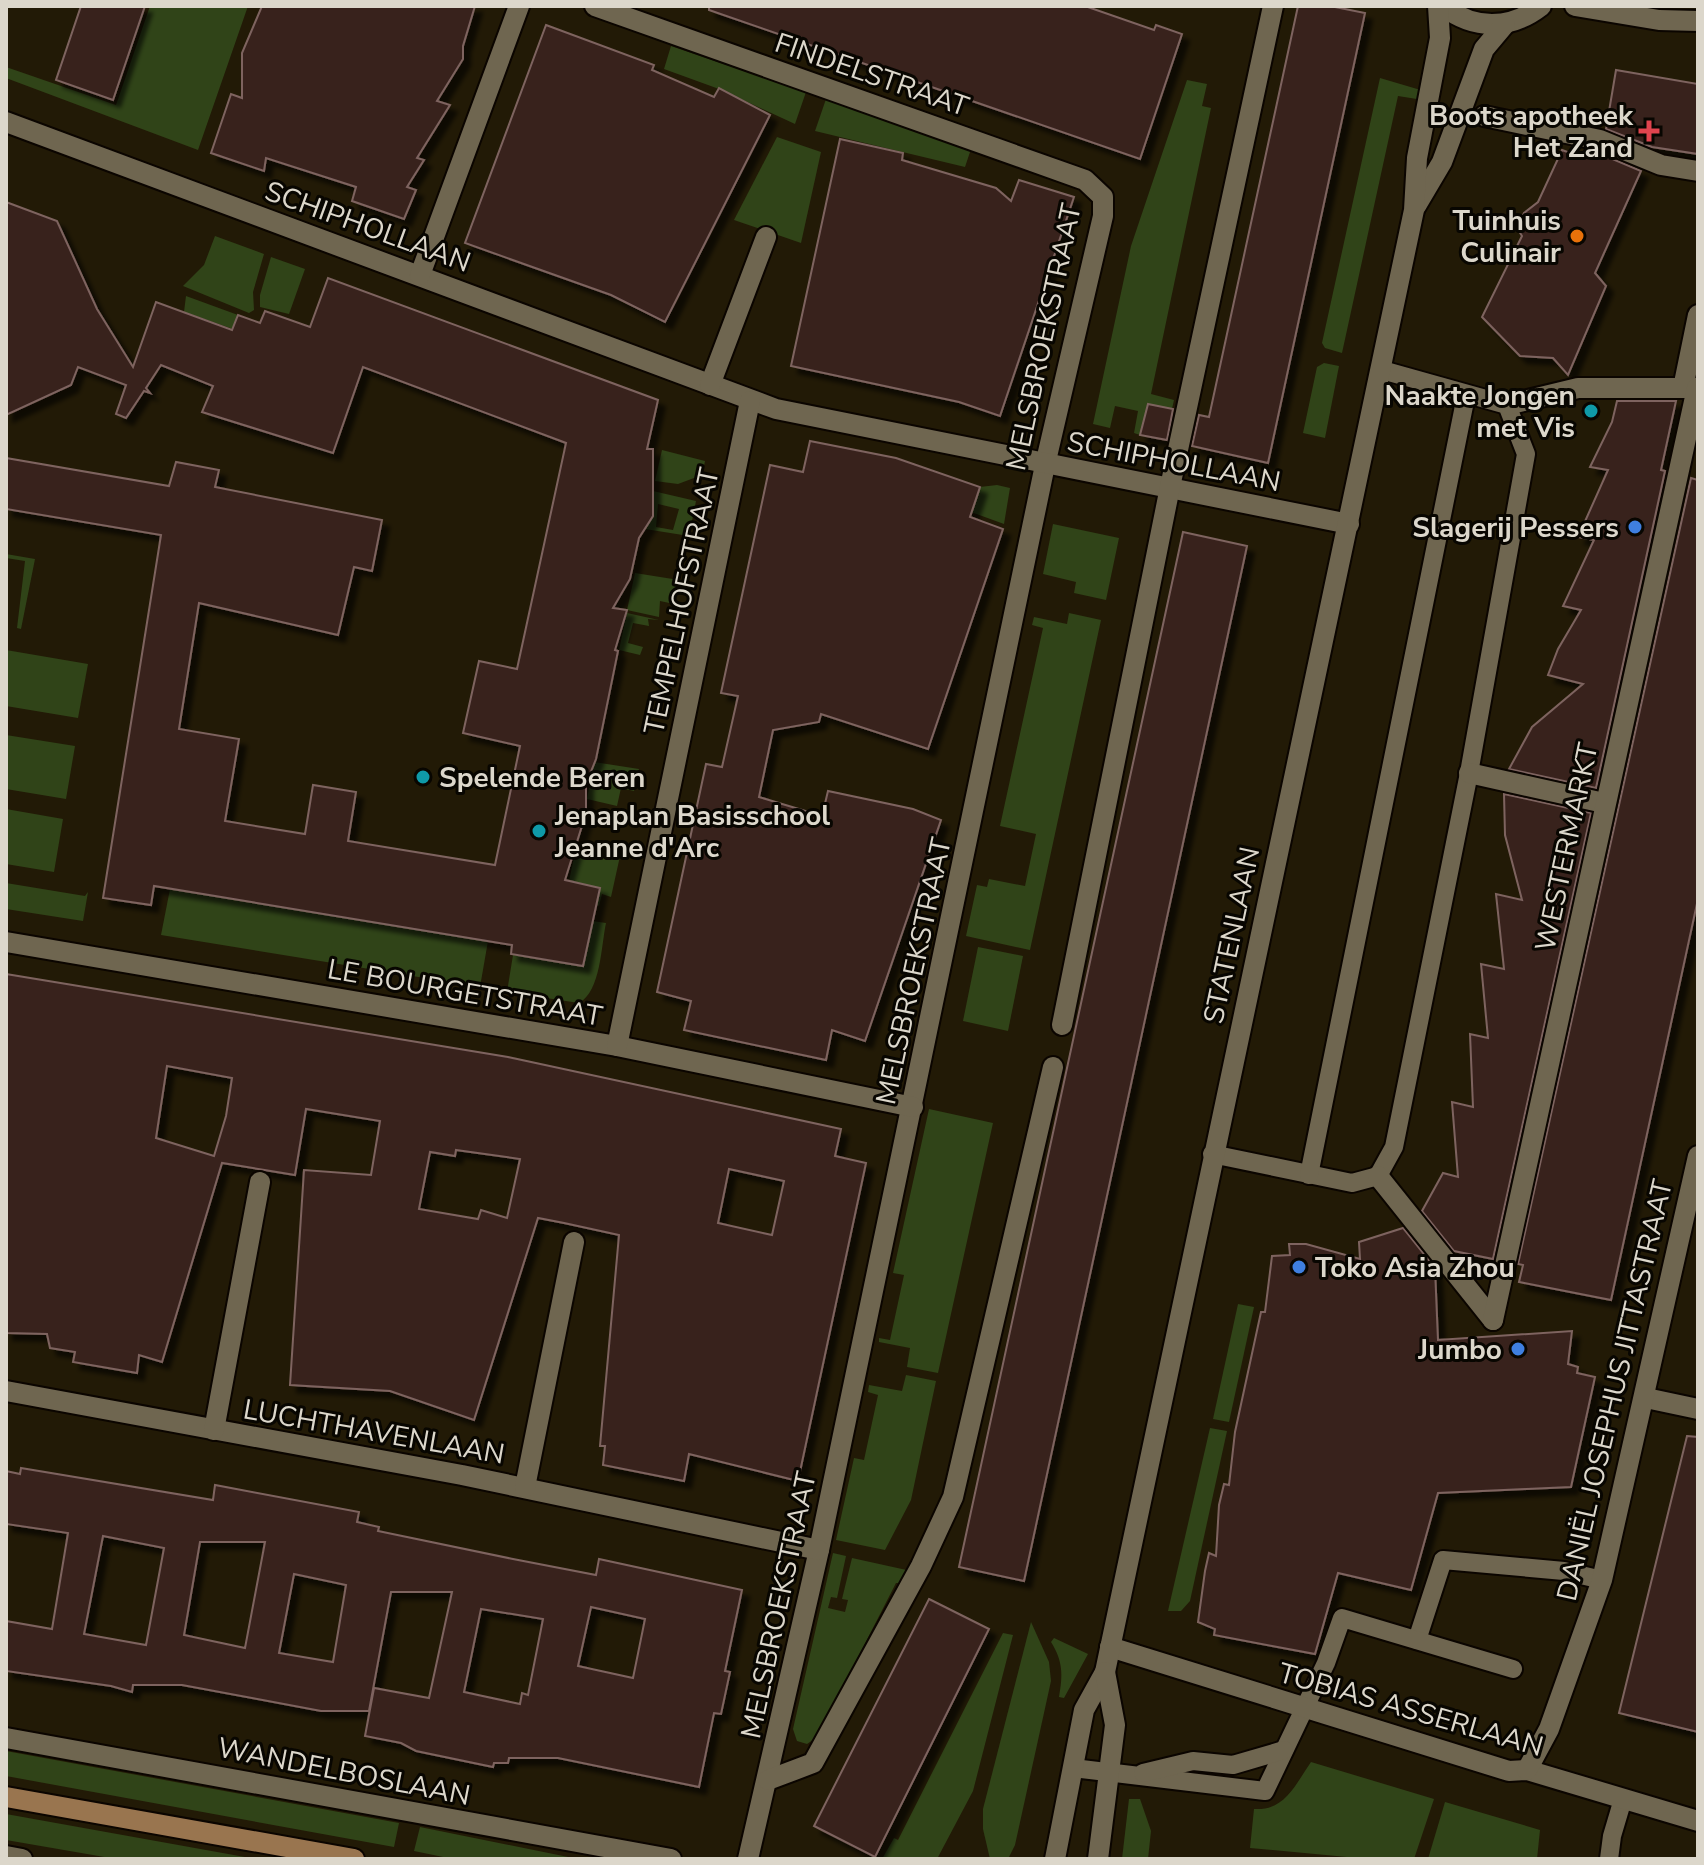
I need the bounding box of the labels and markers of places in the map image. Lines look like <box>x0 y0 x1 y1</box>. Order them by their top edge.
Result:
place label: Boots apotheek Het Zand <box>1429 97 1634 167</box>
marker: Boots apotheek Het Zand <box>1640 122 1658 140</box>
place label: Tuinhuis Culinair <box>1453 202 1561 272</box>
marker: Tuinhuis Culinair <box>1568 227 1586 245</box>
place label: Naakte Jongen met Vis <box>1385 377 1575 447</box>
marker: Naakte Jongen met Vis <box>1582 402 1600 420</box>
place label: Slagerij Pessers <box>1412 509 1619 547</box>
marker: Slagerij Pessers <box>1626 518 1644 536</box>
place label: Spelende Beren <box>439 759 645 797</box>
marker: Spelende Beren <box>414 768 432 786</box>
place label: Jenaplan Basisschool Jeanne d'Arc <box>554 797 830 867</box>
marker: Jenaplan Basisschool Jeanne d'Arc <box>530 822 548 840</box>
place label: Toko Asia Zhou <box>1315 1249 1515 1287</box>
marker: Toko Asia Zhou <box>1290 1258 1308 1276</box>
place label: Jumbo <box>1417 1331 1502 1369</box>
marker: Jumbo <box>1509 1340 1527 1358</box>

